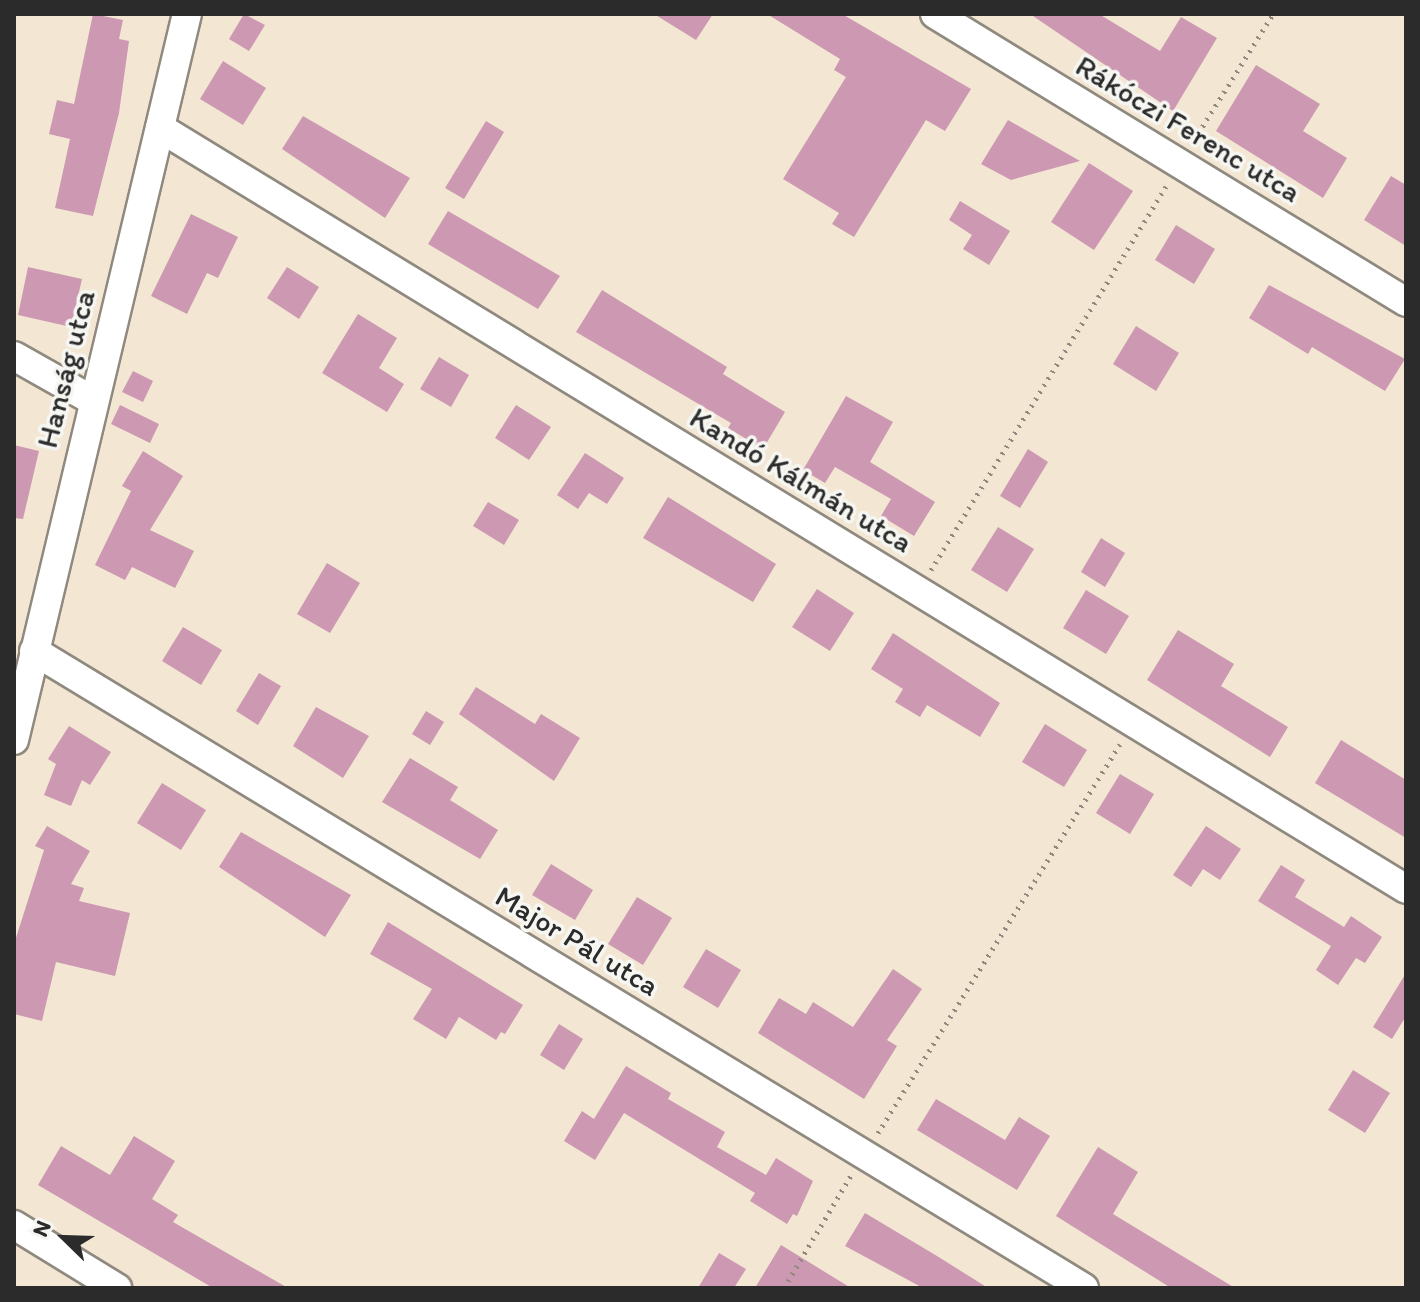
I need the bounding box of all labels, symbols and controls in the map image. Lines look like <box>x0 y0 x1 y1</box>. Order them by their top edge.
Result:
street label: Rákóczi Ferenc utca <box>1070 48 1306 210</box>
street label: Hanság utca <box>29 287 103 451</box>
street label: Kandó Kálmán utca <box>683 399 919 561</box>
street label: Major Pál utca <box>489 878 665 1004</box>
north arrow <box>24 1198 104 1278</box>
text: N <box>26 1216 57 1241</box>

